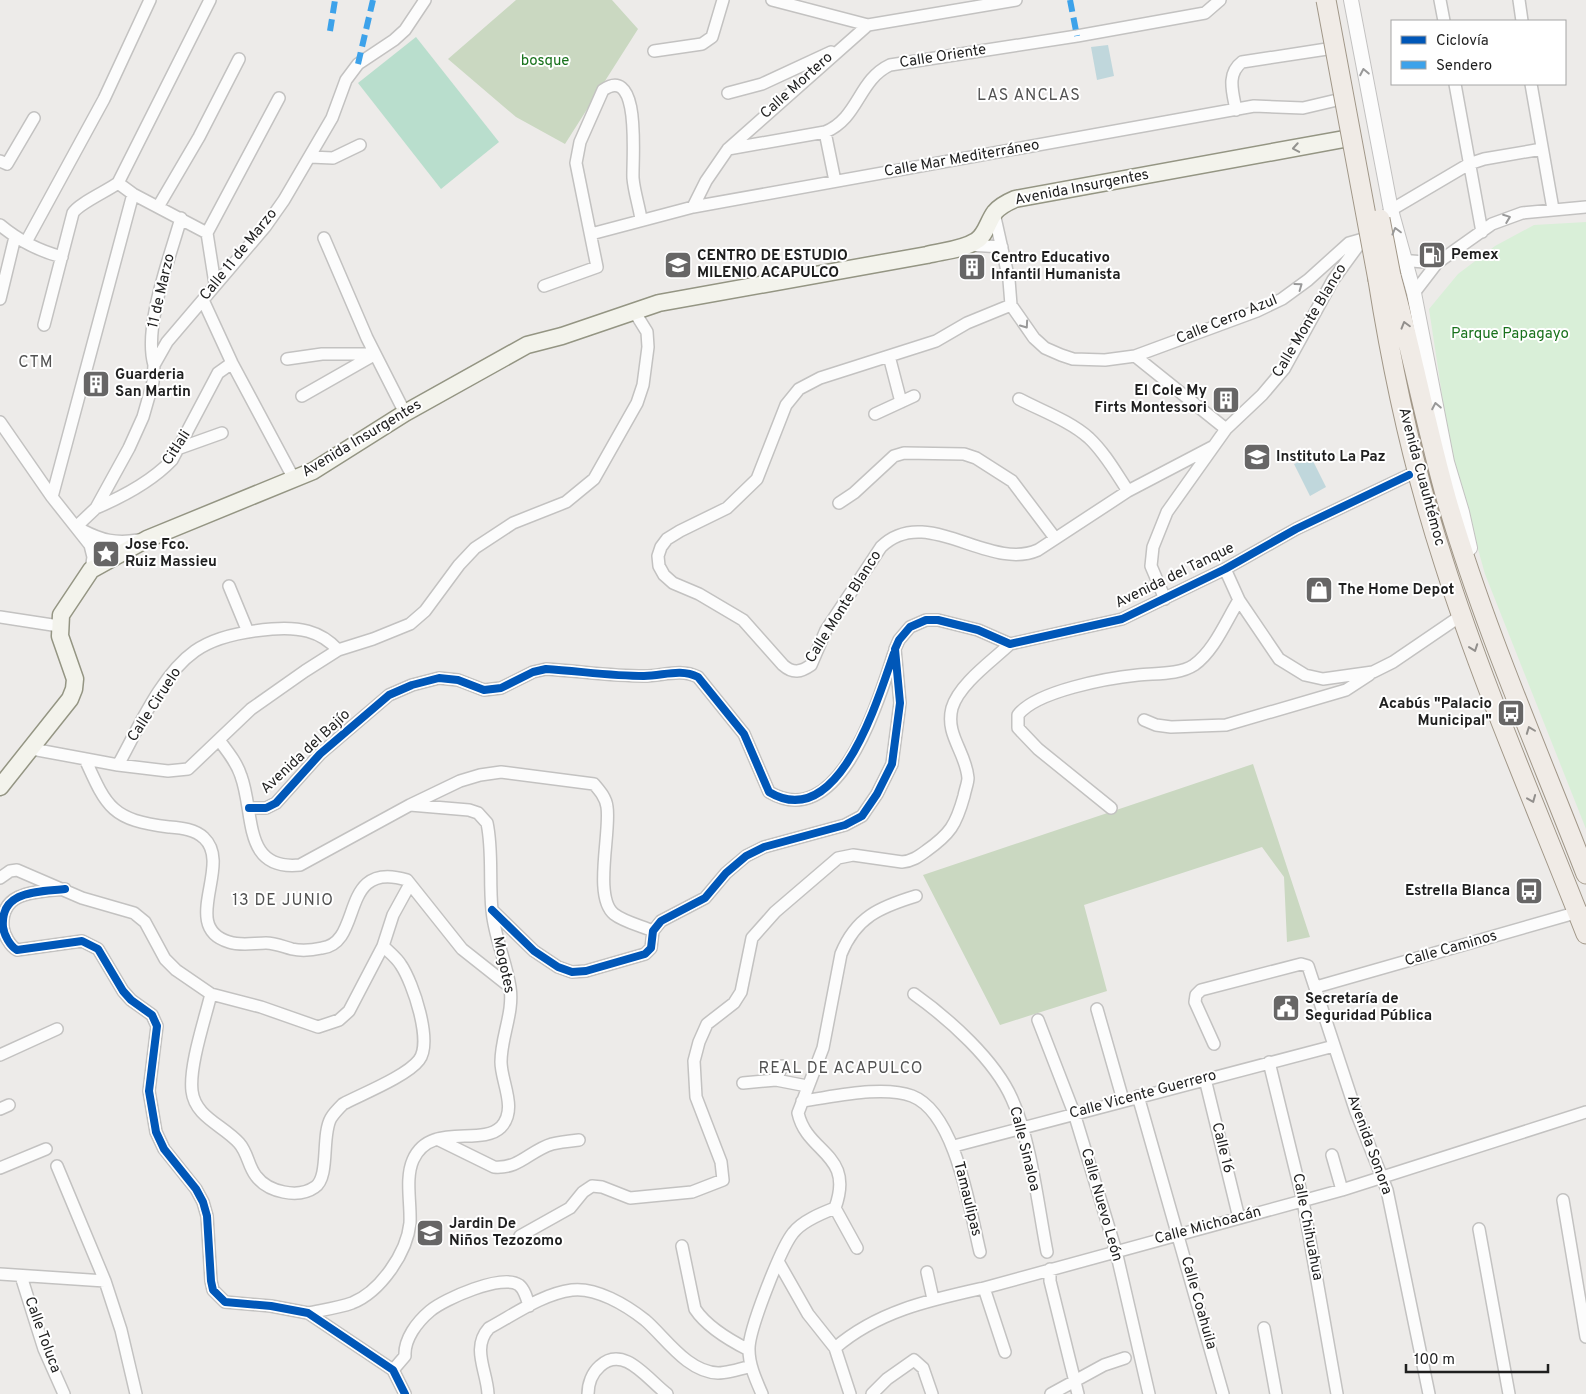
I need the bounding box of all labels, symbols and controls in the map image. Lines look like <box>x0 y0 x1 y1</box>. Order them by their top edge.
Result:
legend <box>1391 20 1566 85</box>
text: Ciclovía <box>1436 32 1489 51</box>
street label: Calle Oriente <box>898 41 988 73</box>
street label: Calle Mortero <box>757 48 837 124</box>
park label: bosque <box>521 52 569 71</box>
text: Sendero <box>1436 57 1492 76</box>
one-way arrow <box>1360 67 1370 76</box>
district label: LAS ANCLAS <box>977 86 1081 106</box>
street label: Calle Mar Mediterráneo <box>883 136 1041 182</box>
one-way arrow <box>1291 142 1300 152</box>
street label: Avenida Insurgentes <box>1013 166 1151 210</box>
street label: Calle 11 de Marzo <box>196 205 282 305</box>
one-way arrow <box>1502 214 1511 224</box>
one-way arrow <box>1392 227 1402 235</box>
fuel station icon: Pemex <box>1417 240 1447 270</box>
place label: Pemex <box>1451 246 1499 265</box>
place label: CENTRO DE ESTUDIO MILENIO ACAPULCO <box>697 247 848 283</box>
place label: Centro Educativo Infantil Humanista <box>991 249 1121 285</box>
school or university icon: CENTRO DE ESTUDIO MILENIO ACAPULCO <box>663 250 693 280</box>
street label: 11 de Marzo <box>144 252 180 330</box>
building icon: Centro Educativo Infantil Humanista <box>957 252 987 282</box>
street label: Calle Monte Blanco <box>1269 261 1351 381</box>
one-way arrow <box>1293 283 1303 292</box>
street label: Calle Cerro Azul <box>1174 291 1280 349</box>
one-way arrow <box>1019 319 1027 328</box>
one-way arrow <box>1400 321 1411 330</box>
park label: Parque Papagayo <box>1451 325 1569 344</box>
district label: CTM <box>18 353 54 373</box>
place label: Guarderia San Martin <box>115 366 191 402</box>
building icon: Guarderia San Martin <box>81 369 111 399</box>
place label: El Cole My Firts Montessori <box>1094 382 1207 418</box>
building icon: El Cole My Firts Montessori <box>1211 385 1241 415</box>
street label: Avenida Insurgentes <box>299 396 425 482</box>
one-way arrow <box>1431 402 1442 411</box>
street label: Avenida Cuauhtémoc <box>1393 406 1449 548</box>
street label: Citlali <box>159 427 195 469</box>
school or university icon: Instituto La Paz <box>1242 442 1272 472</box>
place label: Instituto La Paz <box>1276 448 1386 467</box>
place label: Jose Fco. Ruiz Massieu <box>125 536 217 572</box>
place icon: Jose Fco. Ruiz Massieu <box>91 539 121 569</box>
street label: Avenida del Tanque <box>1112 539 1238 613</box>
street label: Calle Monte Blanco <box>802 547 886 667</box>
shop icon: The Home Depot <box>1304 575 1334 605</box>
place label: The Home Depot <box>1338 581 1455 600</box>
one-way arrow <box>1468 643 1478 652</box>
street label: Calle Ciruelo <box>124 664 186 746</box>
place label: Acabús "Palacio Municipal" <box>1378 695 1492 731</box>
bus stop icon: Acabús "Palacio Municipal" <box>1496 698 1526 728</box>
street label: Avenida del Bajío <box>257 706 355 798</box>
one-way arrow <box>1526 727 1536 735</box>
one-way arrow <box>1527 795 1537 803</box>
bus stop icon: Estrella Blanca <box>1514 876 1544 906</box>
place label: Estrella Blanca <box>1405 882 1510 901</box>
district label: 13 DE JUNIO <box>232 891 334 911</box>
street label: Calle Caminos <box>1403 927 1499 971</box>
street label: Mogotes <box>488 935 518 995</box>
place label: Secretaría de Seguridad Pública <box>1305 990 1432 1026</box>
public building icon: Secretaría de Seguridad Pública <box>1271 993 1301 1023</box>
district label: REAL DE ACAPULCO <box>759 1059 923 1079</box>
street label: Calle Vicente Guerrero <box>1067 1066 1219 1124</box>
street label: Avenida Sonora <box>1342 1093 1396 1197</box>
street label: Calle Sinaloa <box>1004 1105 1044 1193</box>
street label: Calle 16 <box>1207 1121 1237 1175</box>
street label: Calle Nuevo León <box>1076 1146 1126 1264</box>
street label: Tamaulipas <box>949 1160 985 1238</box>
street label: Calle Chihuahua <box>1287 1172 1327 1282</box>
street label: Calle Michoacán <box>1153 1203 1263 1249</box>
place label: Jardin De Niños Tezozomo <box>449 1215 563 1251</box>
school or university icon: Jardin De Niños Tezozomo <box>415 1218 445 1248</box>
street label: Calle Coahuila <box>1176 1254 1220 1352</box>
street label: Calle Toluca <box>19 1294 65 1376</box>
scale bar <box>1406 1342 1548 1374</box>
text: 100 m <box>1414 1351 1455 1370</box>

